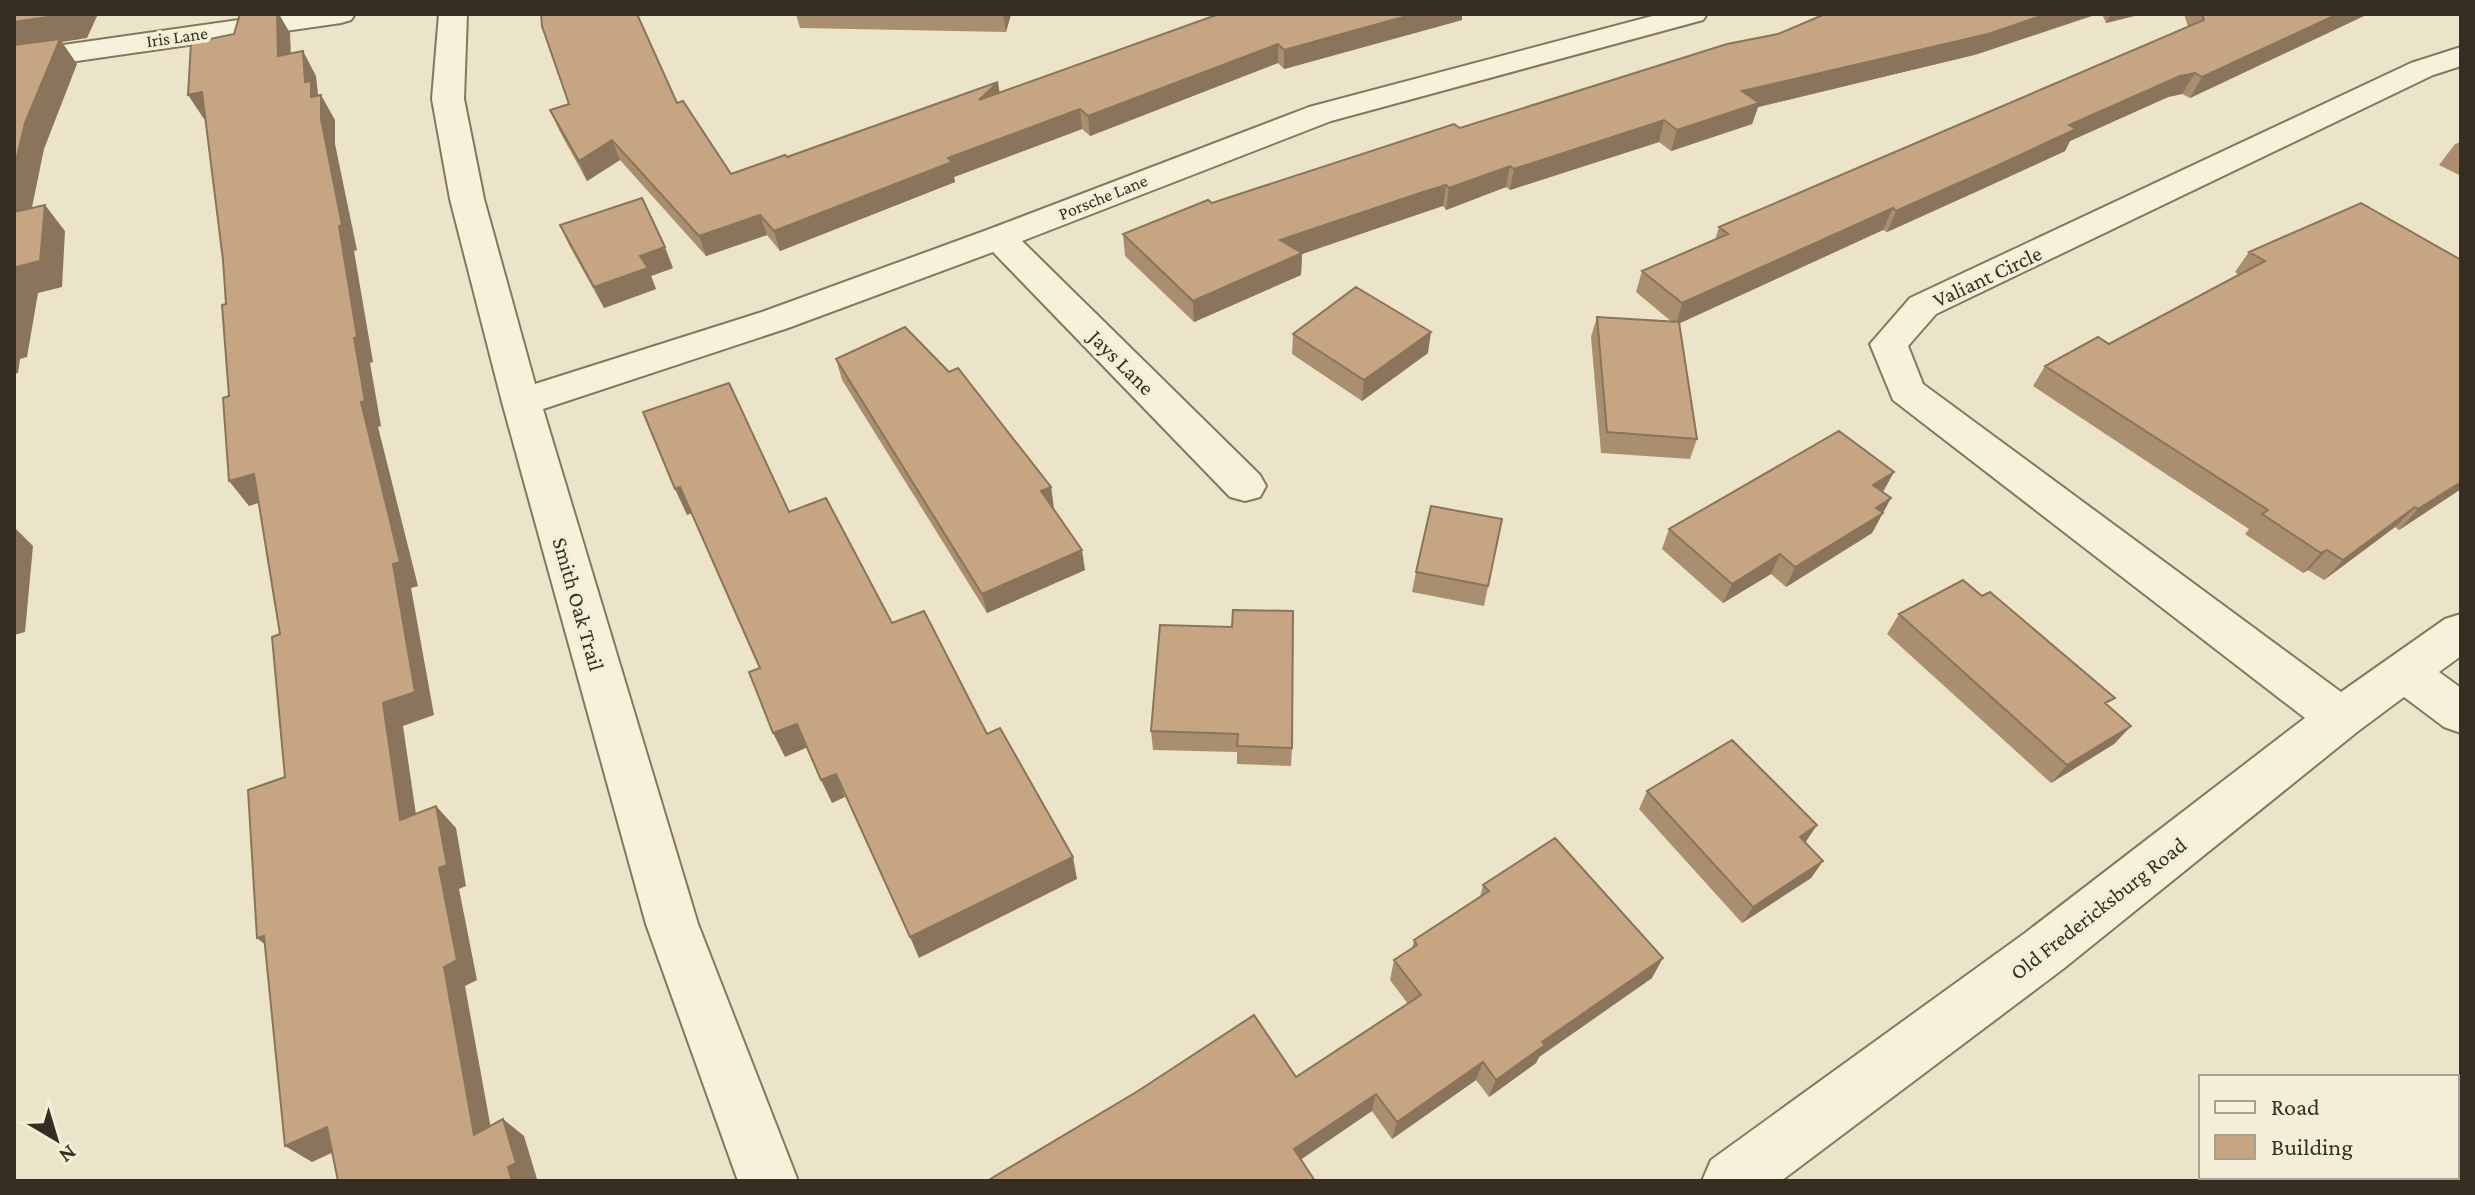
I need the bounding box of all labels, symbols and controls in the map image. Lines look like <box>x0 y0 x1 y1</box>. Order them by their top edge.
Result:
street label: Iris Lane <box>145 23 209 51</box>
street label: Porsche Lane <box>1056 170 1150 224</box>
street label: Valiant Circle <box>1929 240 2046 313</box>
street label: Jays Lane <box>1082 323 1159 400</box>
street label: Smith Oak Trail <box>548 535 610 674</box>
street label: Old Fredericksburg Road <box>2005 832 2192 985</box>
legend <box>2199 1075 2459 1179</box>
text: Road <box>2271 1093 2320 1120</box>
north arrow <box>16 1099 96 1179</box>
text: Building <box>2271 1133 2353 1160</box>
text: N <box>54 1140 82 1169</box>

